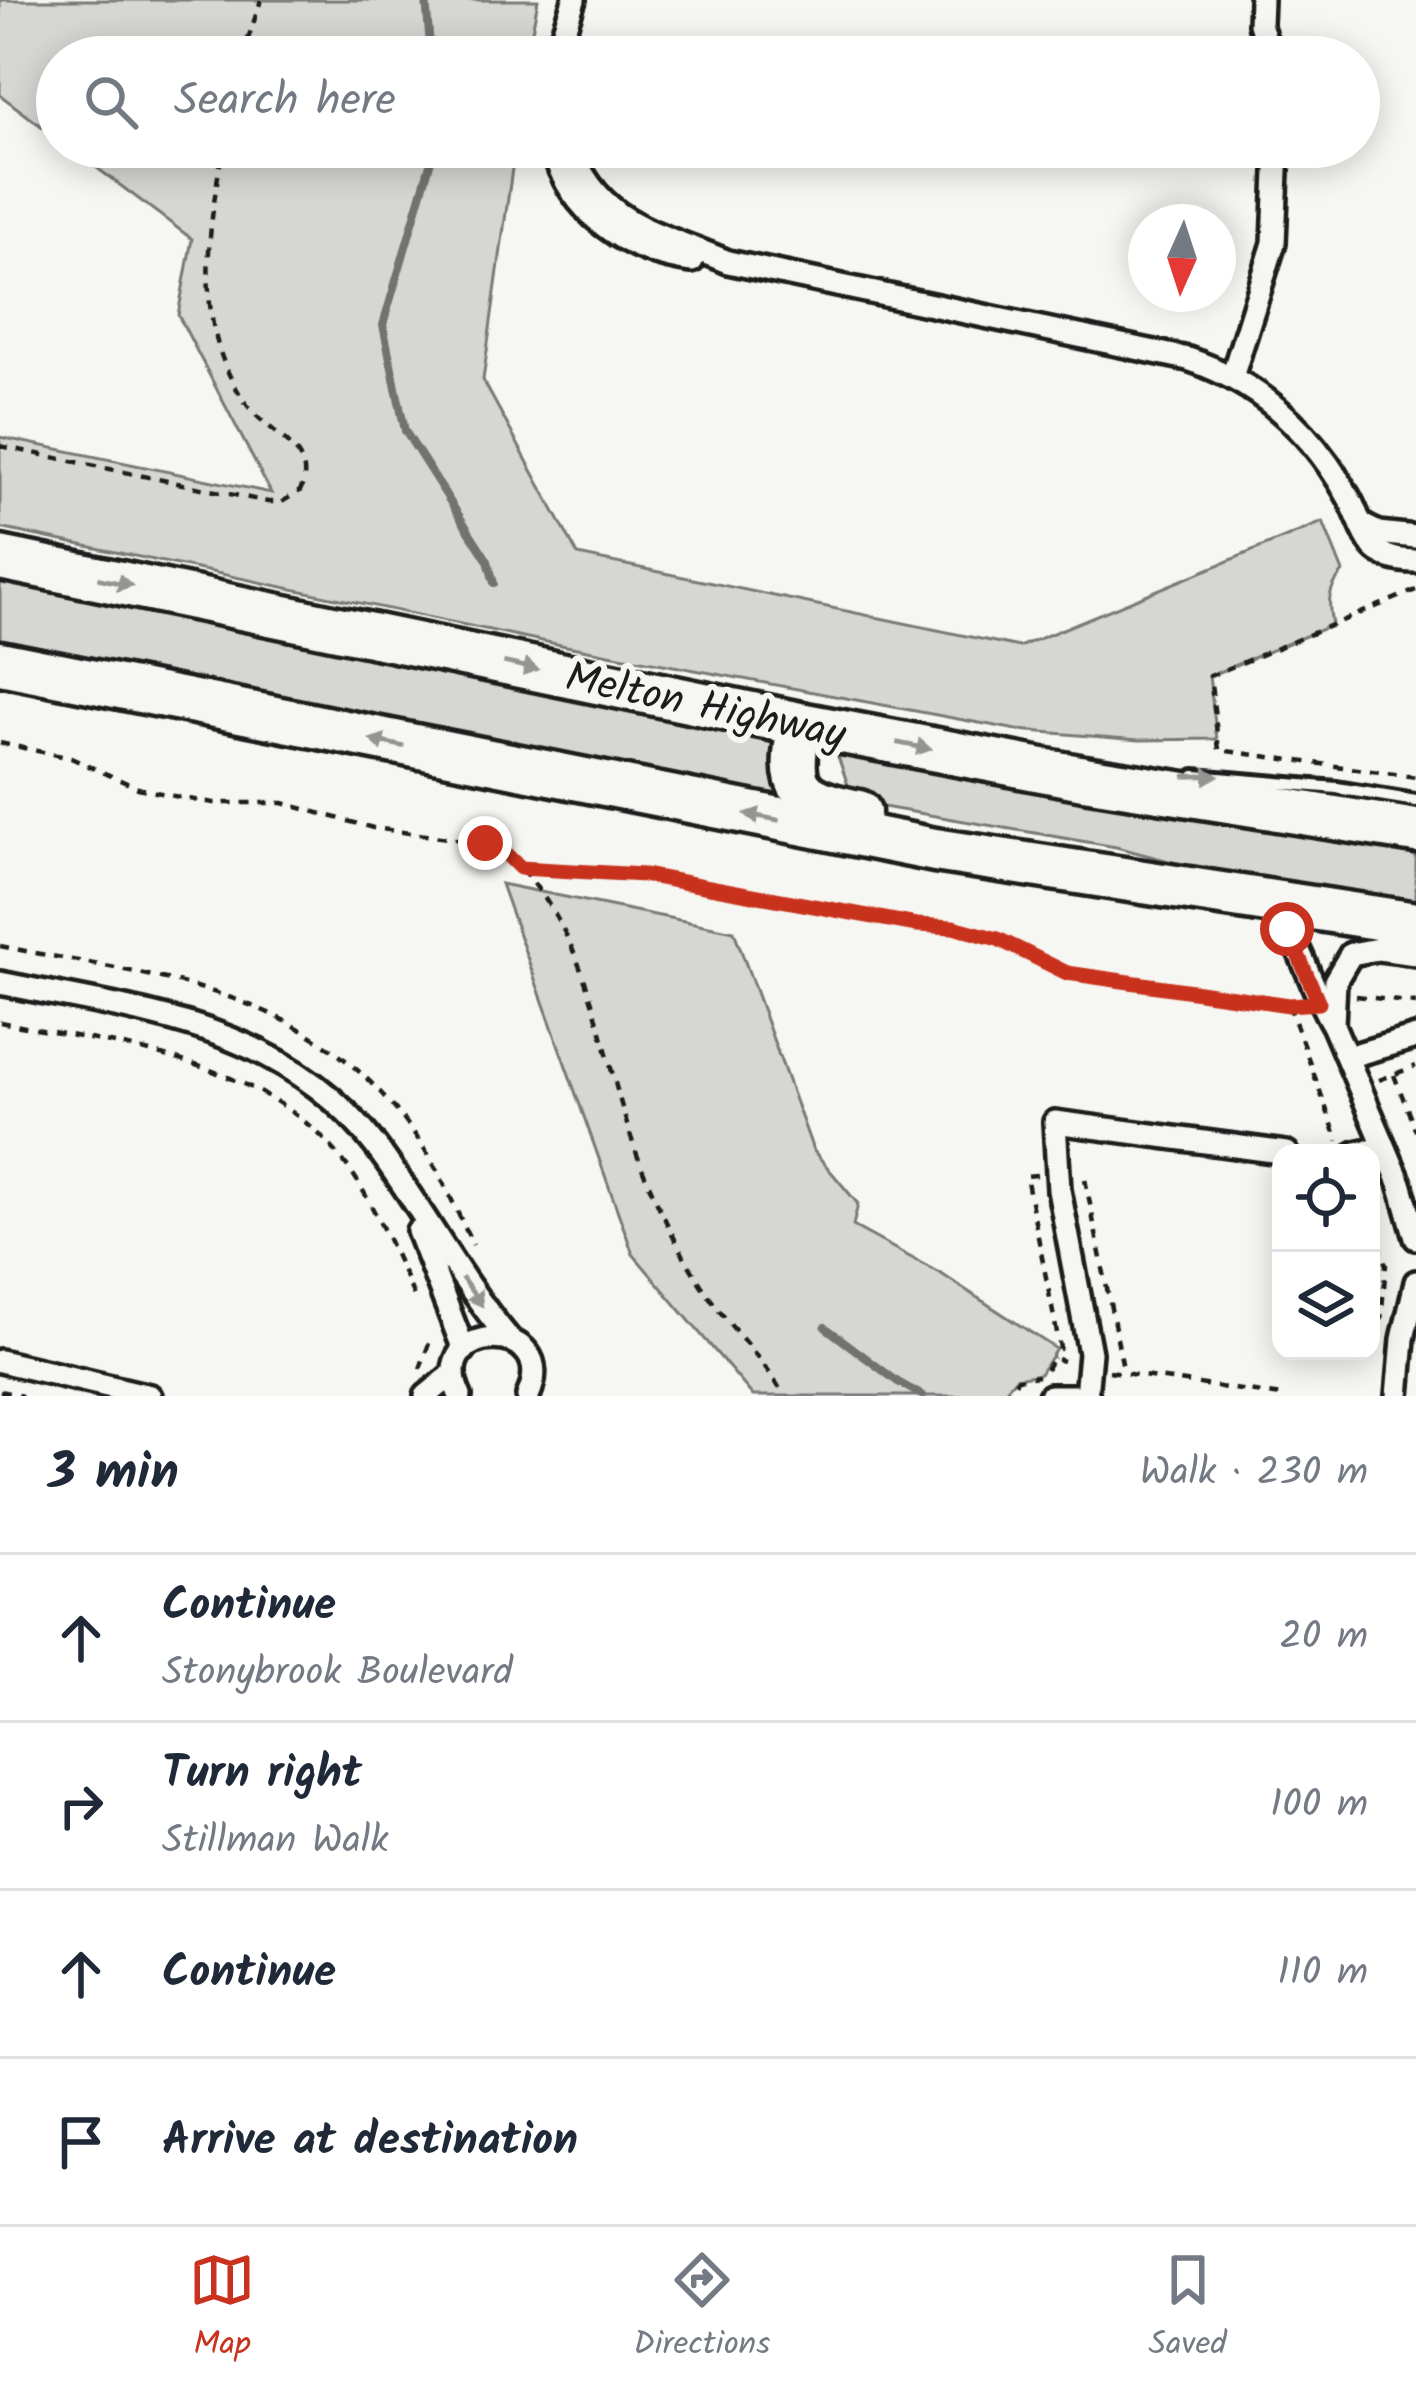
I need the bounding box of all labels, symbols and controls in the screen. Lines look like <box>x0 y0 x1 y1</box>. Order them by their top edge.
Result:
search box <box>36 36 1380 168</box>
text: Search here <box>174 66 396 138</box>
icon: search <box>78 69 144 135</box>
north arrow <box>1128 204 1236 312</box>
one-way arrow <box>96 573 134 592</box>
street label: Melton Highway <box>559 645 852 770</box>
one-way arrow <box>502 657 540 676</box>
one-way arrow <box>367 732 405 751</box>
one-way arrow <box>896 737 934 756</box>
one-way arrow <box>1183 766 1221 786</box>
one-way arrow <box>743 807 780 826</box>
route end <box>458 816 512 870</box>
route start <box>1260 902 1314 956</box>
map controls <box>1272 1144 1380 1360</box>
button: locate <box>1272 1144 1380 1252</box>
button: layers <box>1272 1252 1380 1360</box>
one-way arrow <box>459 1276 483 1308</box>
text: 3 min <box>48 1434 179 1515</box>
text: Walk · 230 m <box>1140 1443 1368 1505</box>
text: Continue <box>162 1571 336 1643</box>
icon: ahead <box>48 1605 114 1671</box>
text: 20 m <box>1279 1607 1368 1669</box>
text: Stonybrook Boulevard <box>162 1643 513 1705</box>
text: Turn right <box>162 1739 362 1811</box>
icon: right <box>48 1773 114 1839</box>
text: 100 m <box>1270 1775 1368 1837</box>
text: Stillman Walk <box>162 1811 389 1873</box>
text: Continue <box>162 1938 336 2010</box>
icon: ahead <box>48 1941 114 2007</box>
text: 110 m <box>1277 1943 1368 2005</box>
text: Arrive at destination <box>162 2106 578 2178</box>
icon: arrive <box>48 2109 114 2175</box>
tab: Map <box>189 2247 255 2372</box>
tab: Directions <box>633 2247 770 2372</box>
tab: Saved <box>1149 2247 1227 2372</box>

